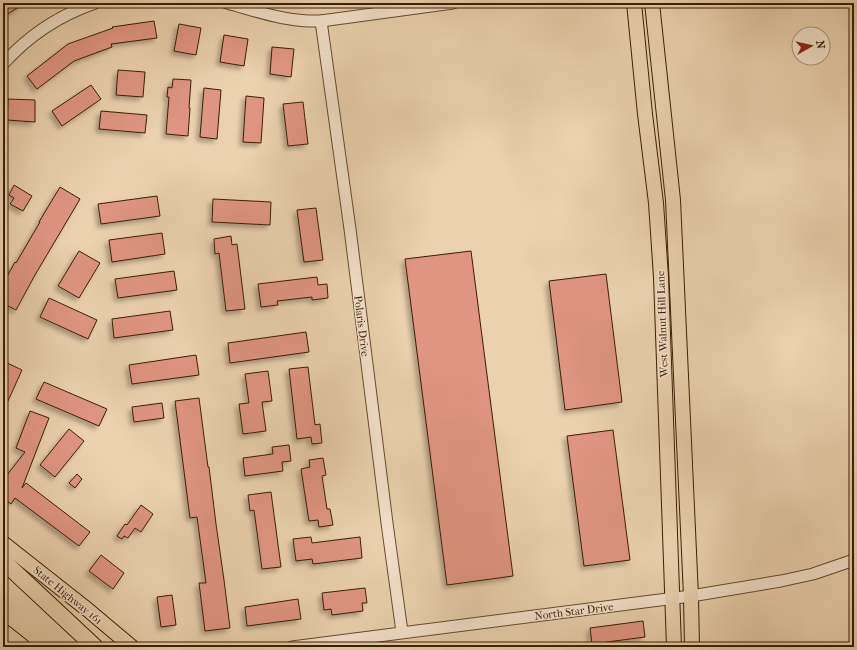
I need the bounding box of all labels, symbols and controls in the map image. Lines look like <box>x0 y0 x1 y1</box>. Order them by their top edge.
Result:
north arrow <box>791 26 831 66</box>
text: N <box>813 40 828 50</box>
street label: West Walnut Hill Lane <box>654 270 671 379</box>
street label: Polaris Drive <box>351 295 372 358</box>
street label: State Highway 161 <box>31 564 105 627</box>
street label: North Star Drive <box>534 600 615 623</box>

